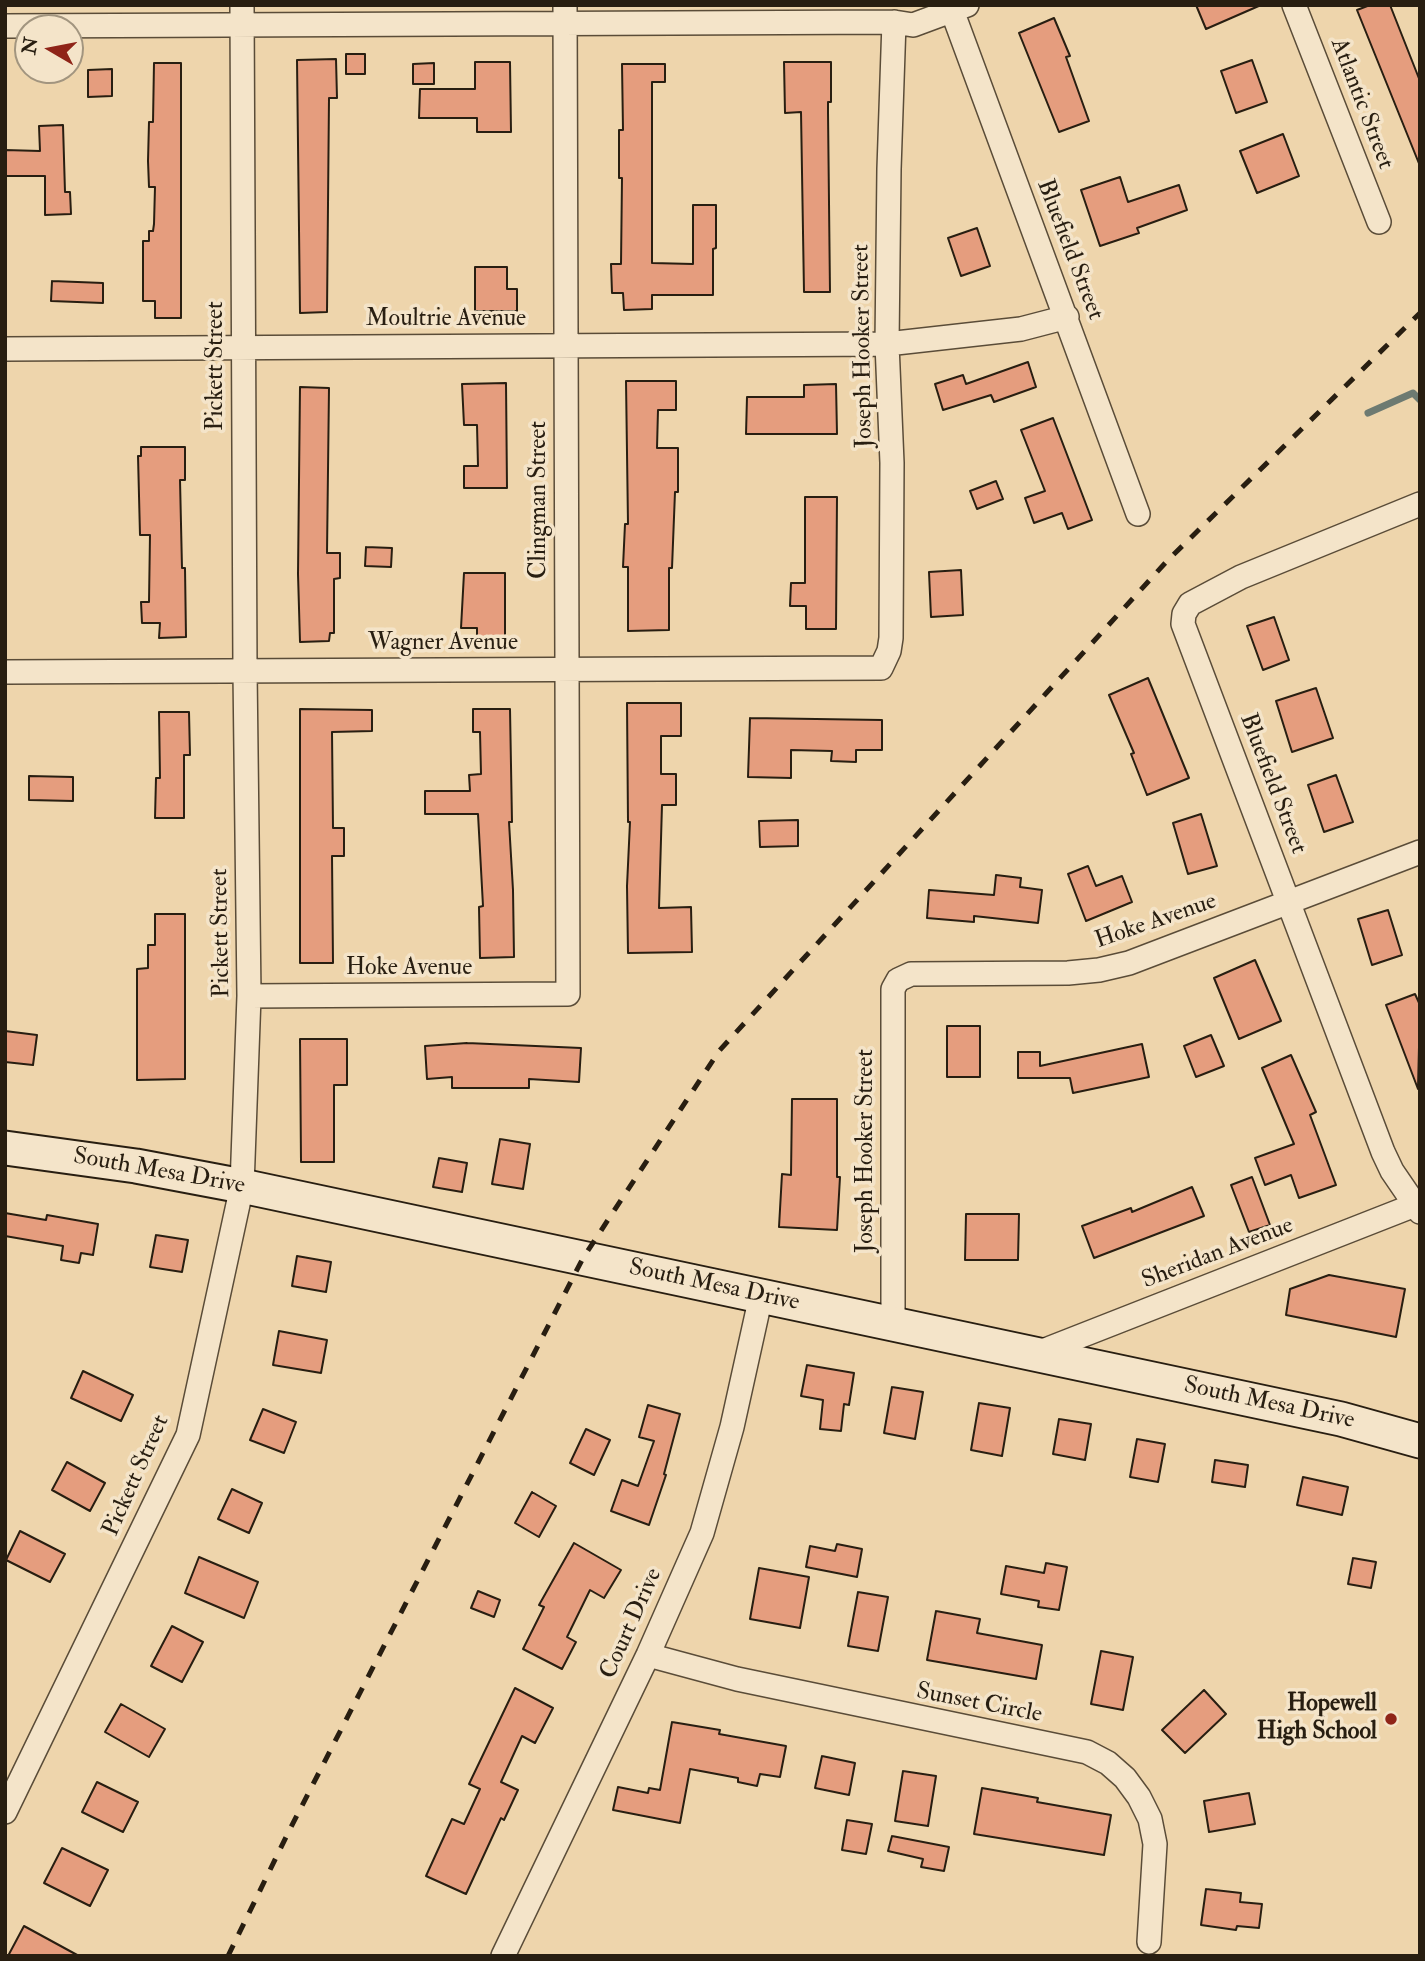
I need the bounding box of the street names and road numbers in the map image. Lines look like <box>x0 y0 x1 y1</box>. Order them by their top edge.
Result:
street label: Atlantic Street <box>1323 34 1399 174</box>
street label: Bluefield Street <box>1029 176 1109 324</box>
street label: Joseph Hooker Street <box>848 244 880 448</box>
street label: Pickett Street <box>203 301 231 431</box>
street label: Moultrie Avenue <box>366 306 526 334</box>
street label: Clingman Street <box>526 421 554 579</box>
street label: Wagner Avenue <box>368 630 518 658</box>
street label: Bluefield Street <box>1232 710 1312 858</box>
street label: Pickett Street <box>206 868 238 998</box>
street label: Hoke Avenue <box>1092 888 1220 956</box>
street label: Hoke Avenue <box>346 955 472 983</box>
street label: Joseph Hooker Street <box>853 1049 881 1253</box>
street label: South Mesa Drive <box>71 1143 247 1201</box>
street label: Sheridan Avenue <box>1138 1212 1298 1296</box>
street label: South Mesa Drive <box>626 1254 802 1318</box>
street label: South Mesa Drive <box>1181 1372 1357 1436</box>
street label: Pickett Street <box>98 1411 176 1541</box>
street label: Court Drive <box>595 1564 669 1684</box>
street label: Sunset Circle <box>914 1678 1044 1730</box>

